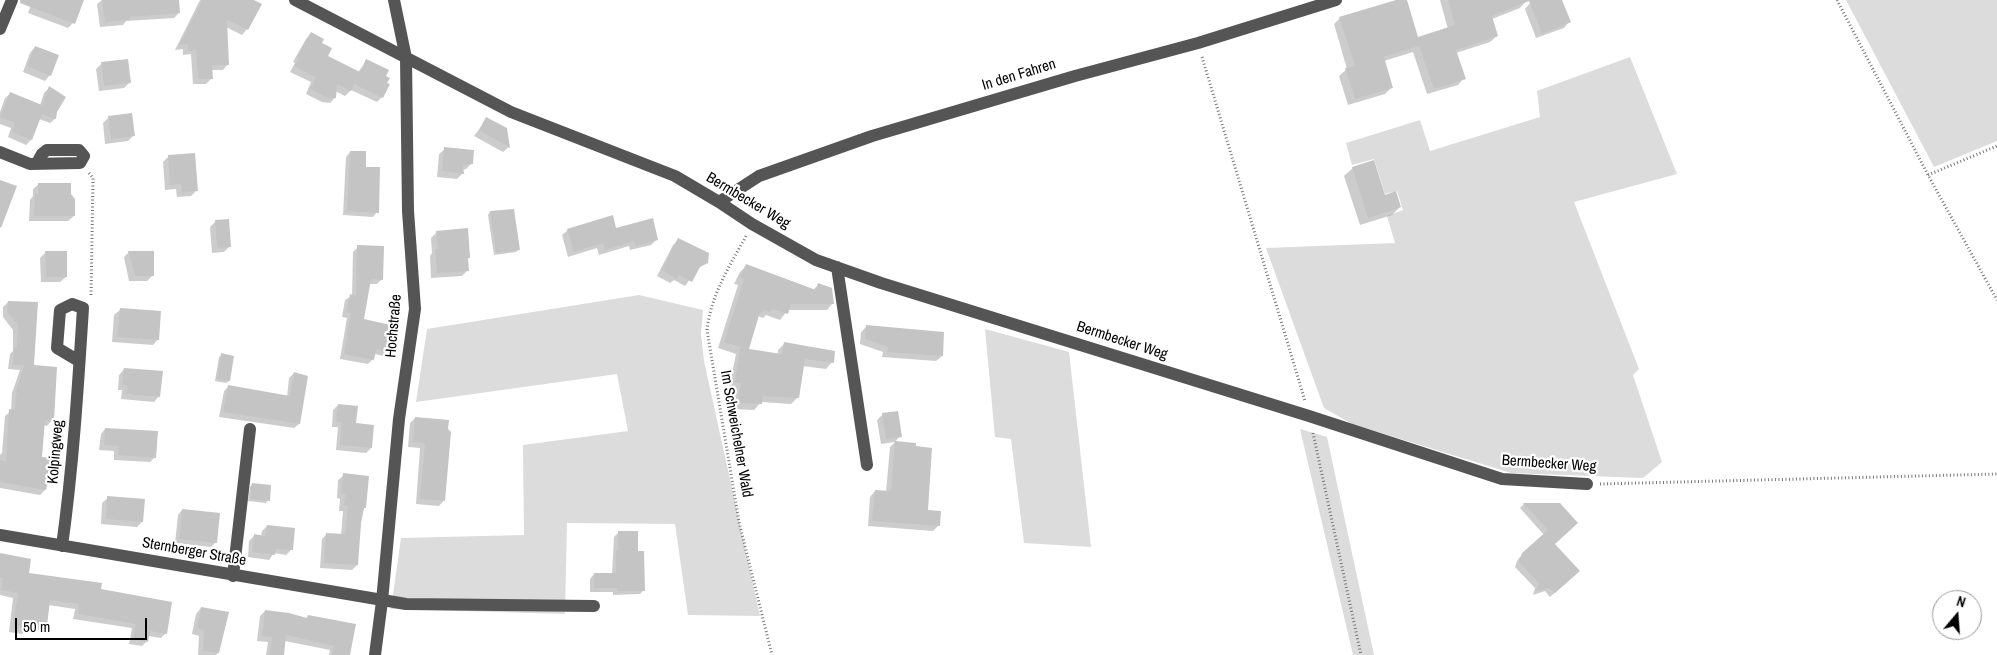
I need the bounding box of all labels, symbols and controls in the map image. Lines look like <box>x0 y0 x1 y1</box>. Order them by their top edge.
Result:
street label: In den Fahren <box>980 55 1058 95</box>
street label: Bermbecker Weg <box>703 169 793 233</box>
street label: Hochstraße <box>382 294 406 358</box>
street label: Bermbecker Weg <box>1074 318 1170 364</box>
street label: Im Schweichelner Wald <box>716 369 756 499</box>
street label: Kolpingweg <box>44 419 68 485</box>
street label: Bermbecker Weg <box>1501 452 1597 476</box>
street label: Sternberger Straße <box>141 534 247 570</box>
north arrow <box>1932 590 1982 640</box>
text: N <box>1955 592 1968 612</box>
scale bar <box>18 608 150 640</box>
text: 50 m <box>23 616 50 637</box>

